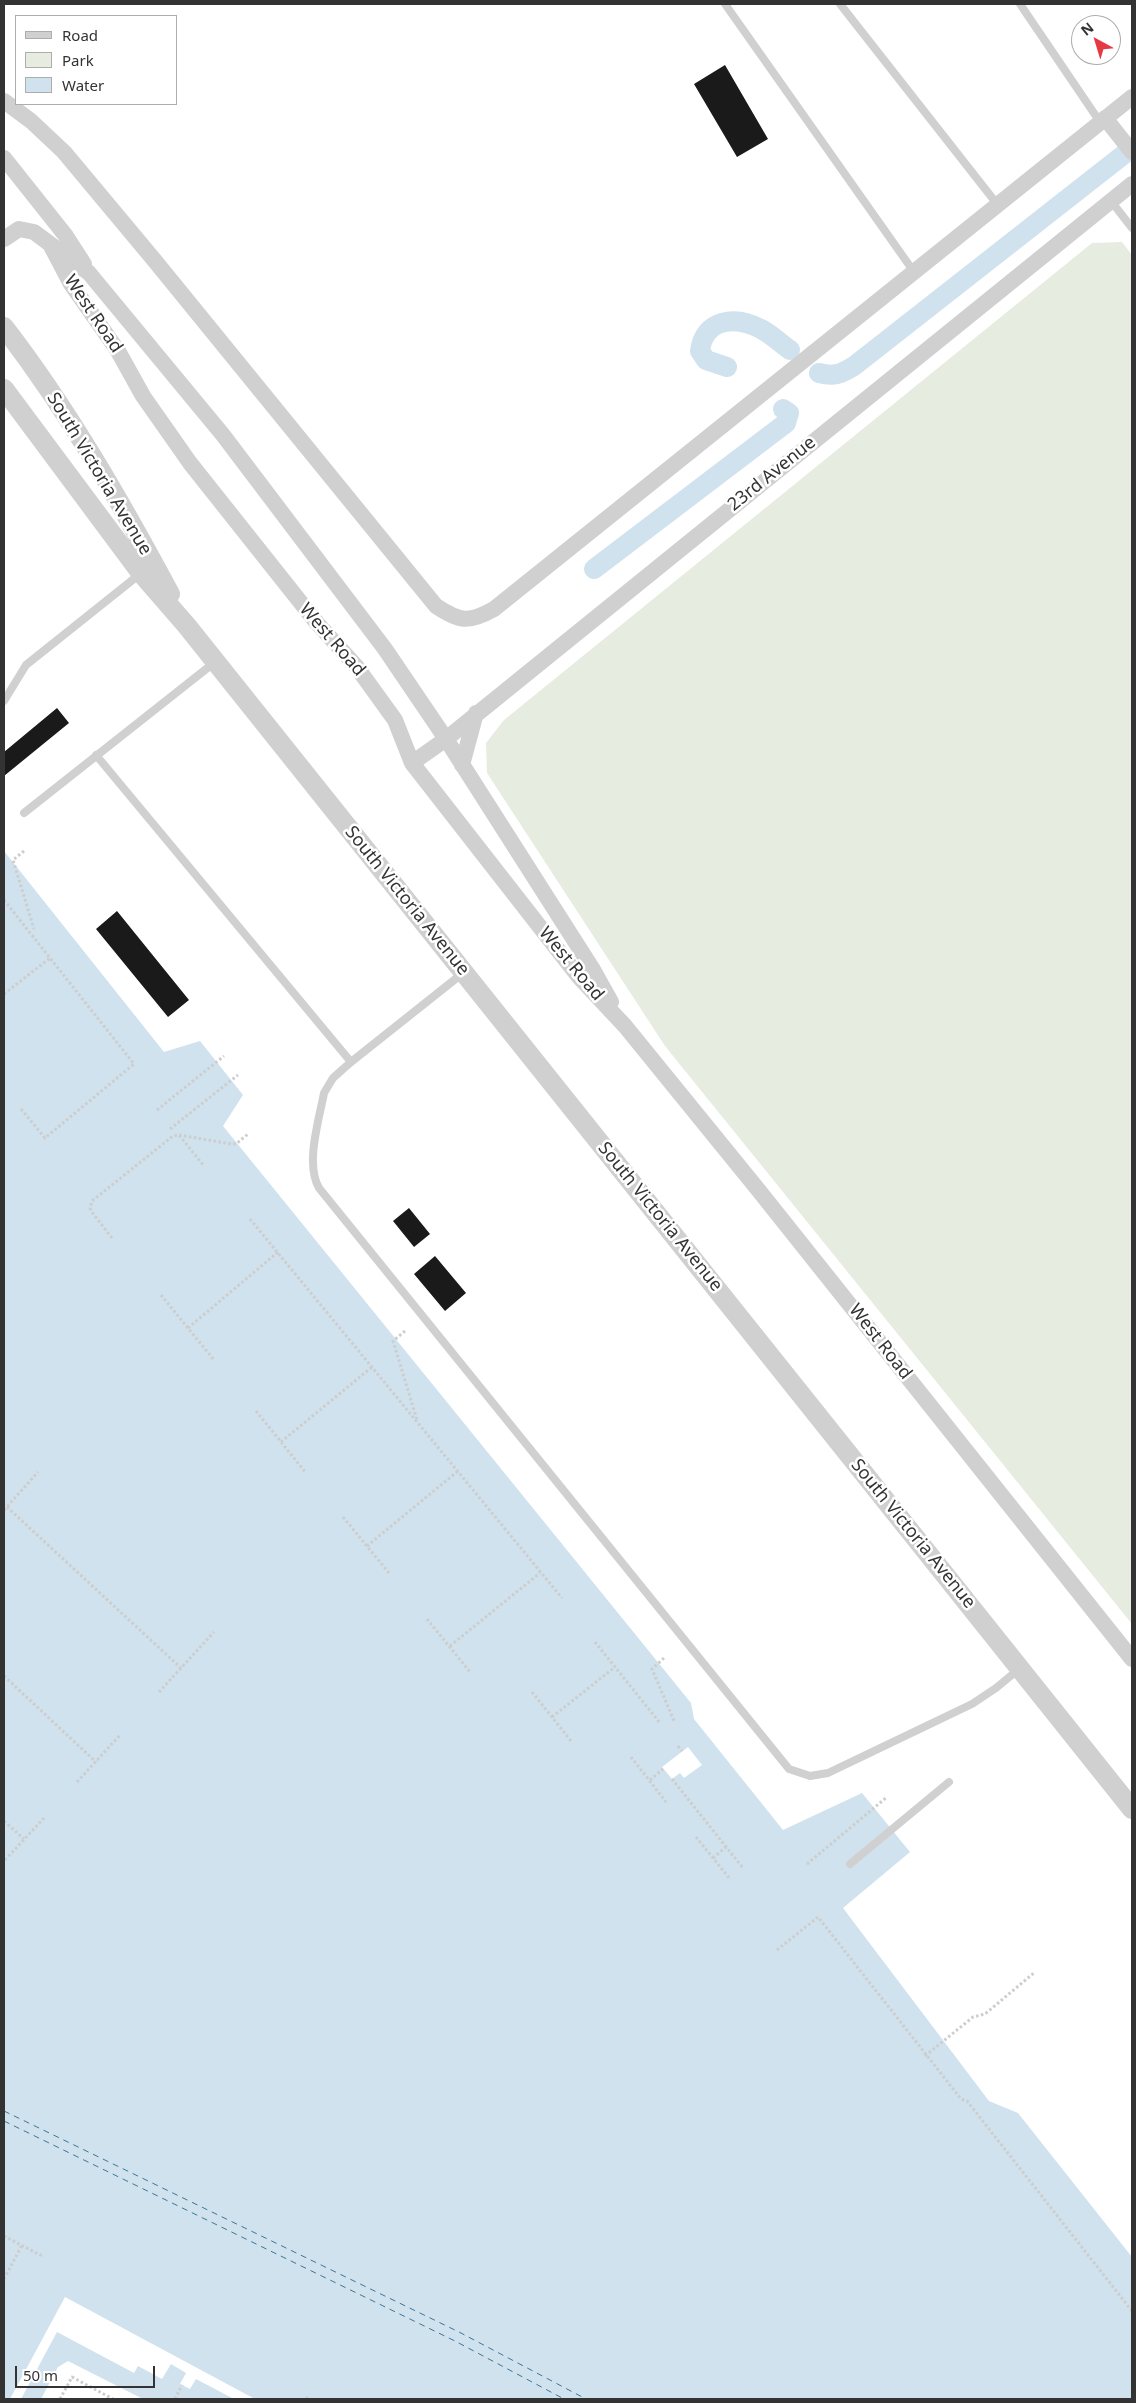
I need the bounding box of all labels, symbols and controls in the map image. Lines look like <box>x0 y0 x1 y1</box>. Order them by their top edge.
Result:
legend <box>15 15 178 105</box>
north arrow <box>1071 15 1121 65</box>
text: N <box>1076 18 1097 40</box>
text: Road <box>62 25 98 45</box>
text: Park <box>62 50 94 70</box>
text: Water <box>62 75 104 95</box>
street label: West Road <box>59 271 127 357</box>
street label: South Victoria Avenue <box>42 389 156 559</box>
street label: 23rd Avenue <box>724 432 820 516</box>
street label: West Road <box>294 599 370 681</box>
street label: South Victoria Avenue <box>340 822 474 980</box>
street label: West Road <box>534 923 608 1005</box>
street label: South Victoria Avenue <box>593 1138 727 1296</box>
street label: West Road <box>844 1300 916 1384</box>
street label: South Victoria Avenue <box>846 1455 980 1613</box>
scale bar <box>18 2356 158 2388</box>
text: 50 m <box>23 2365 58 2385</box>

